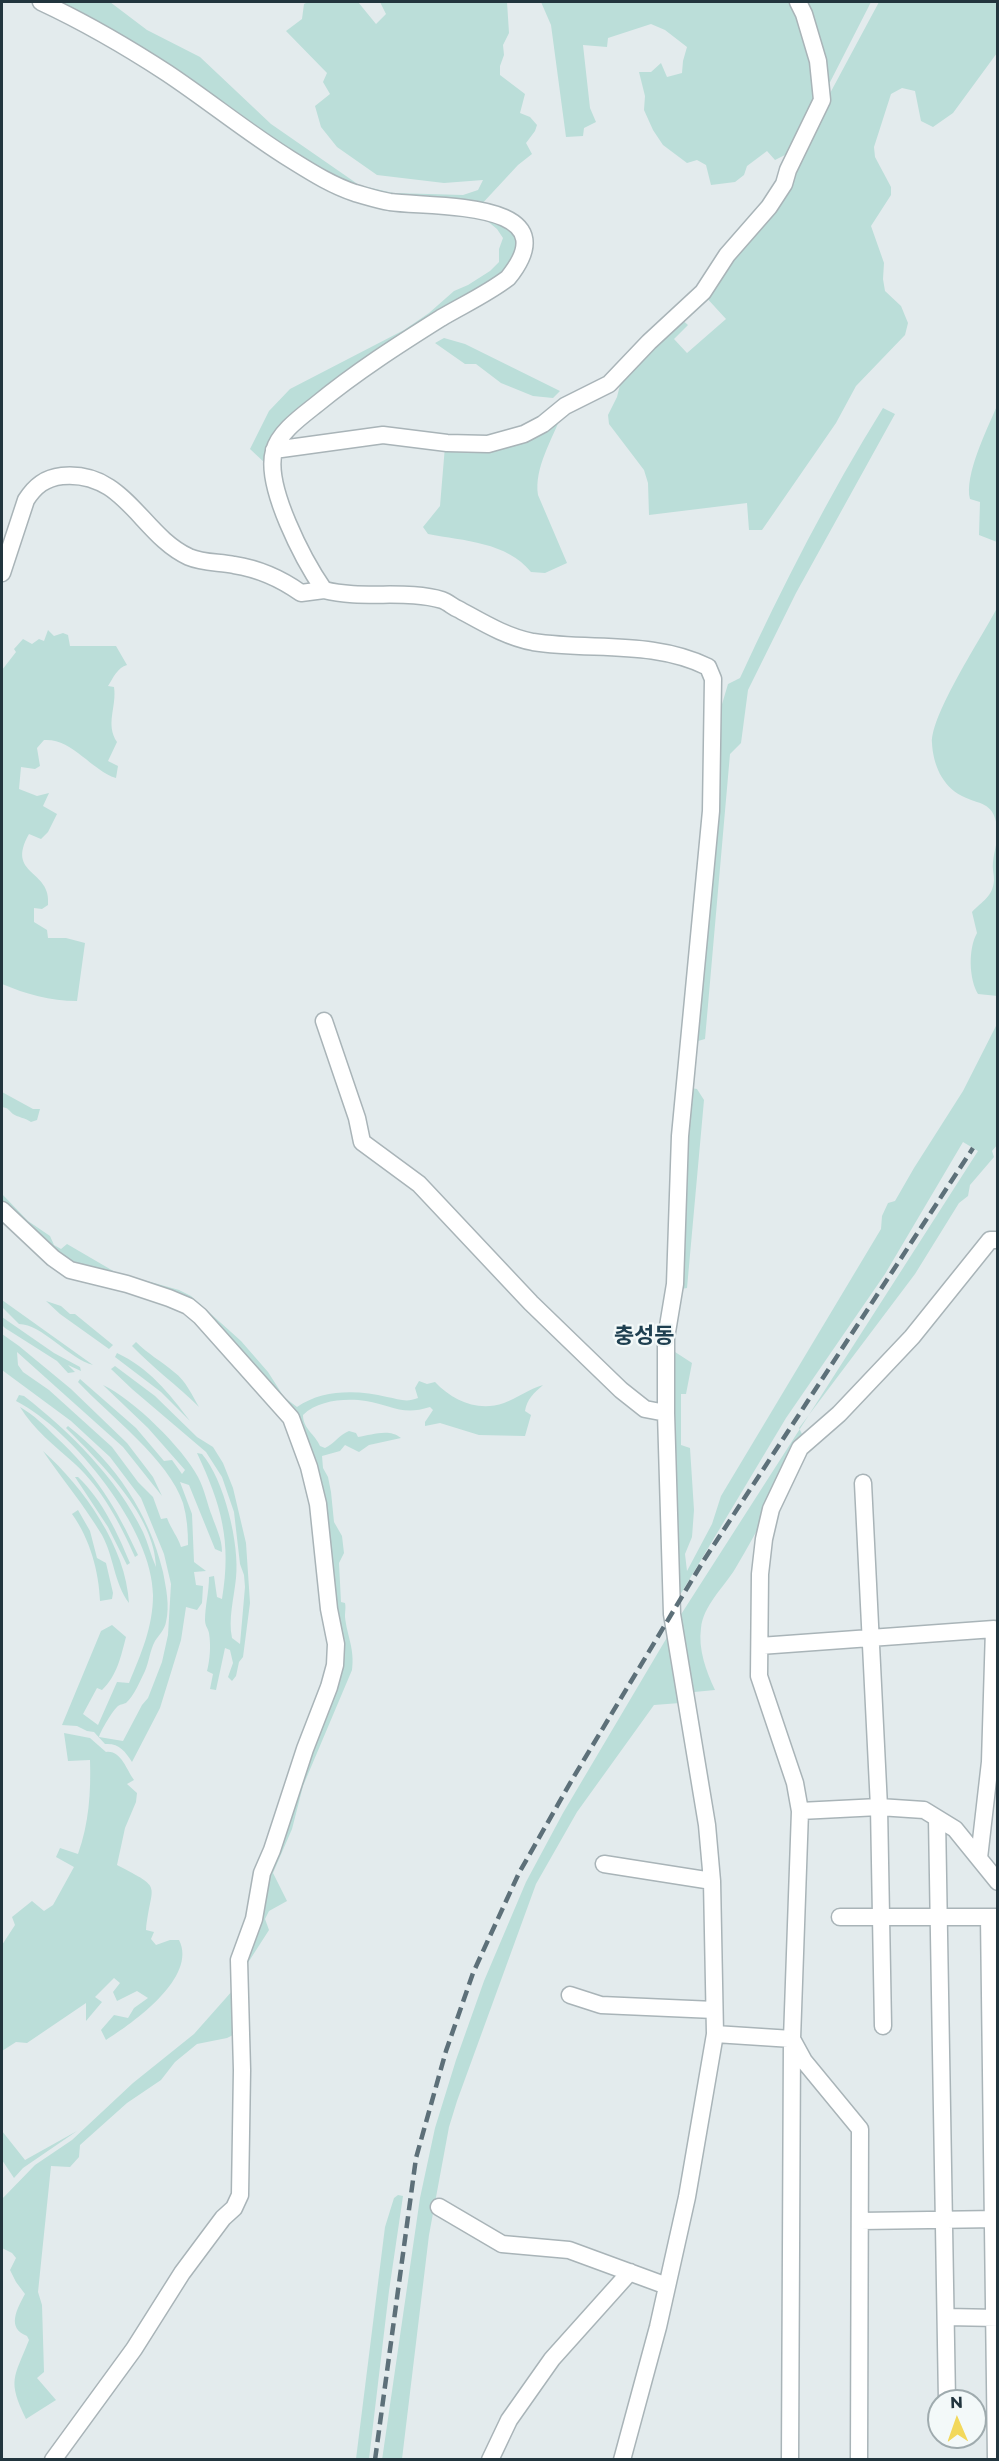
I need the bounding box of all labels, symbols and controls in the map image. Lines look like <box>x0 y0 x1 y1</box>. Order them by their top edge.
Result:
district label: 충성동 <box>614 1324 674 1350</box>
north arrow <box>927 2389 987 2449</box>
text: N <box>950 2393 963 2412</box>

